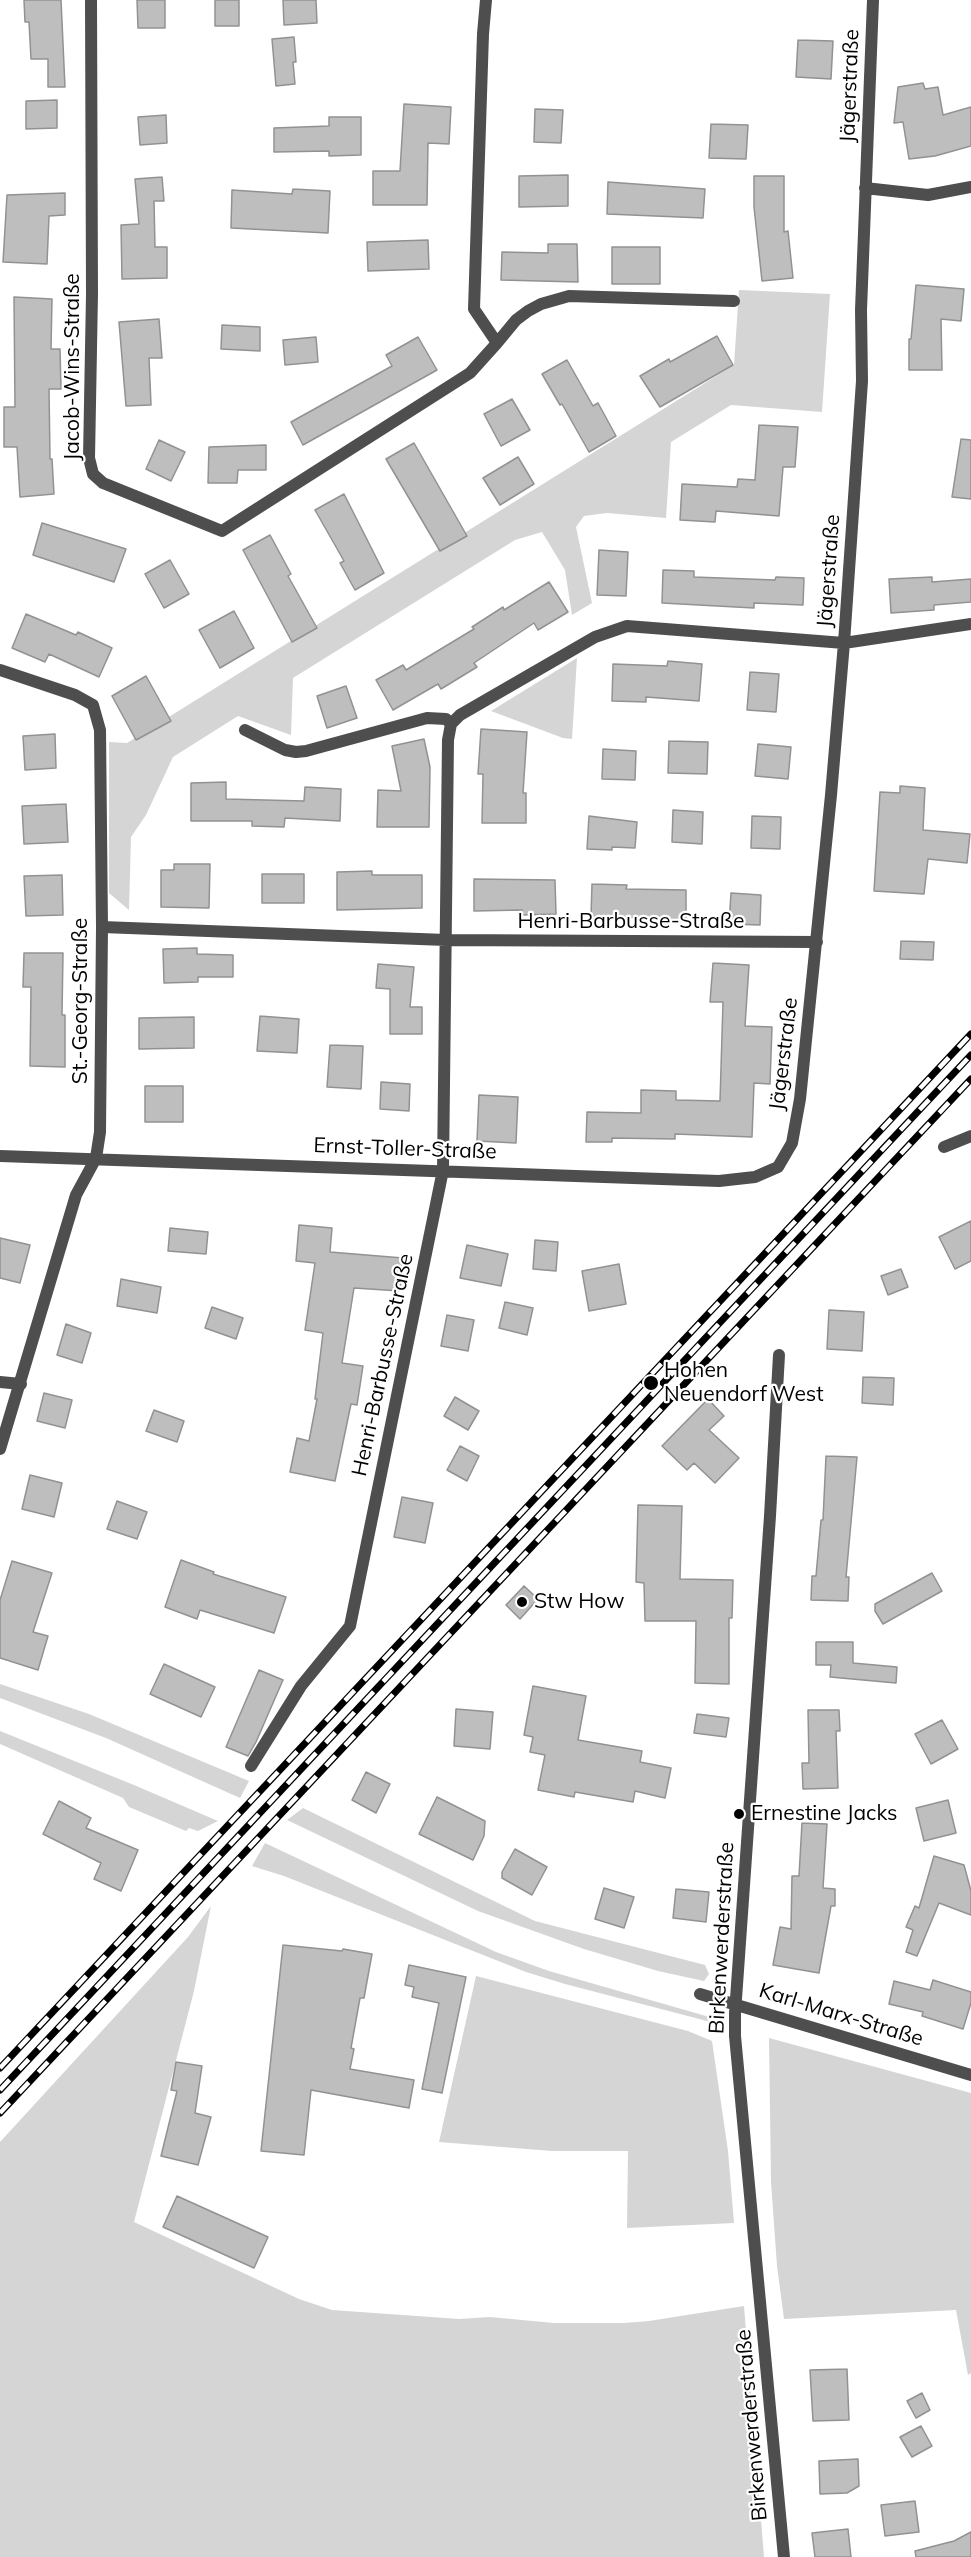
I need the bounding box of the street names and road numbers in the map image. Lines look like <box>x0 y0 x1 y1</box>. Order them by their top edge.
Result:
street label: Jägerstraße <box>835 29 865 143</box>
street label: Jacob-Wins-Straße <box>60 273 86 461</box>
street label: Jägerstraße <box>812 513 846 629</box>
street label: Henri-Barbusse-Straße <box>518 909 744 935</box>
street label: St.-Georg-Straße <box>68 918 94 1084</box>
street label: Jägerstraße <box>765 996 803 1112</box>
street label: Ernst-Toller-Straße <box>313 1133 497 1165</box>
street label: Henri-Barbusse-Straße <box>347 1251 419 1479</box>
street label: Birkenwerderstraße <box>704 1841 740 2035</box>
street label: Karl-Marx-Straße <box>756 1978 926 2052</box>
street label: Birkenwerderstraße <box>731 2328 773 2522</box>

